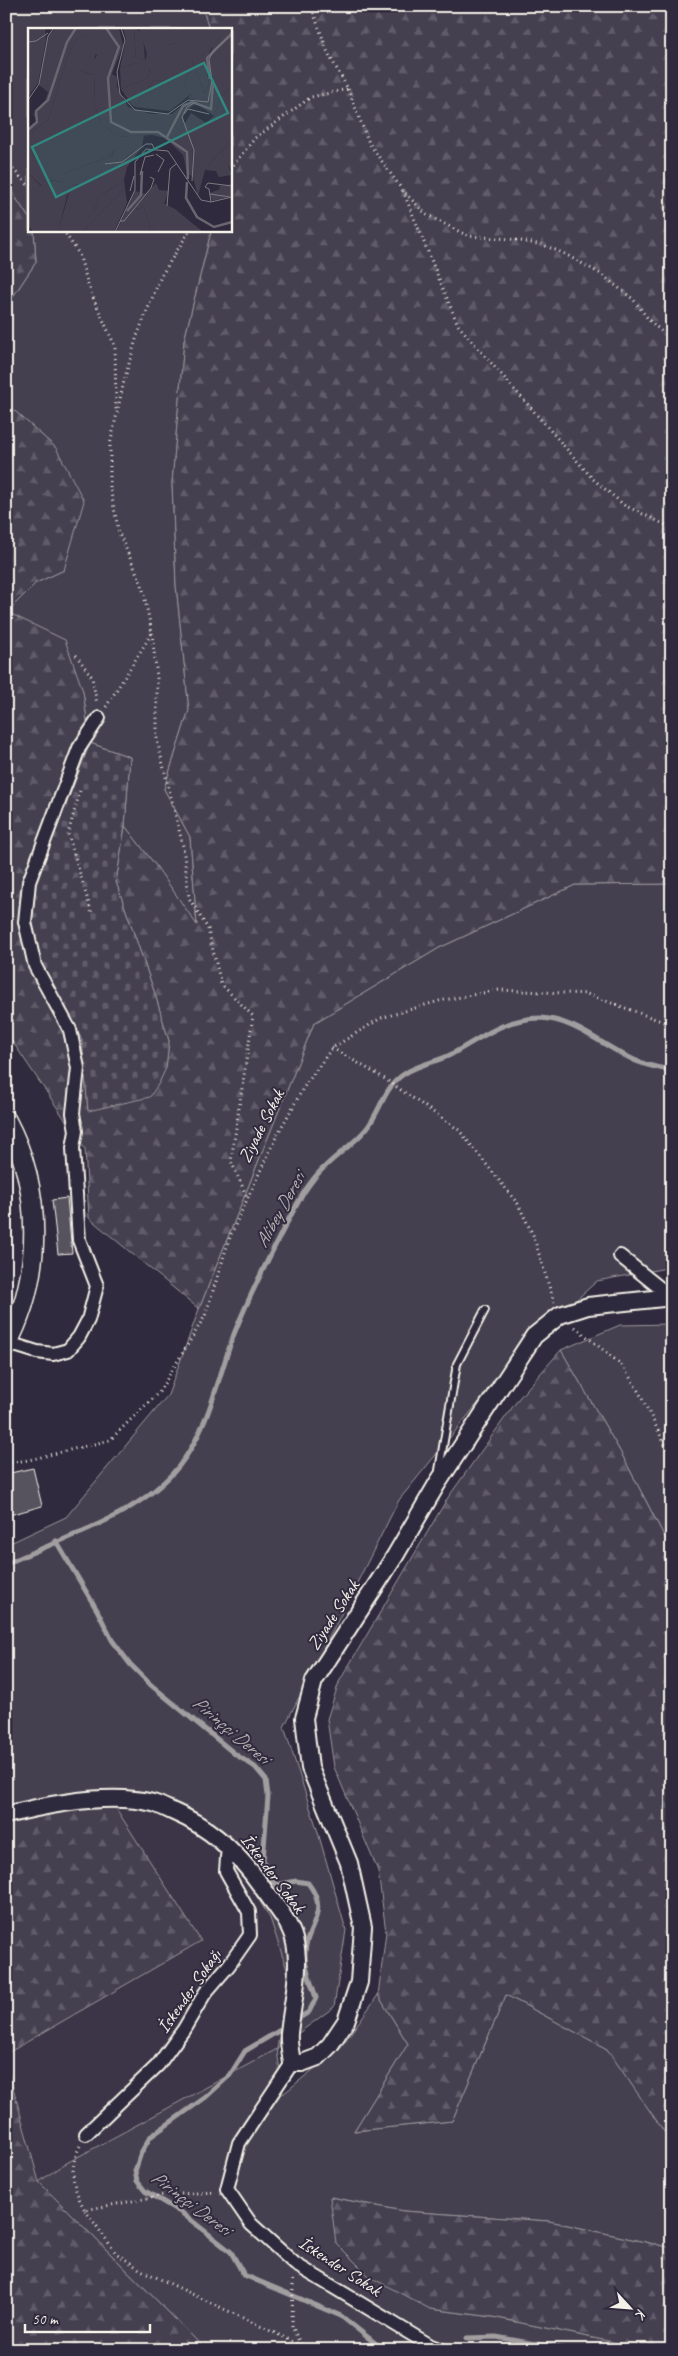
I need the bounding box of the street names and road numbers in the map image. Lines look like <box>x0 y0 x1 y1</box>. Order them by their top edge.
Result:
street label: Ziyade Sokak <box>233 1085 289 1166</box>
street label: Ziyade Sokak <box>302 1575 364 1654</box>
street label: İskender Sokak <box>236 1829 311 1918</box>
street label: İskender Sokağı <box>152 1944 226 2037</box>
street label: İskender Sokak <box>295 2231 386 2302</box>

